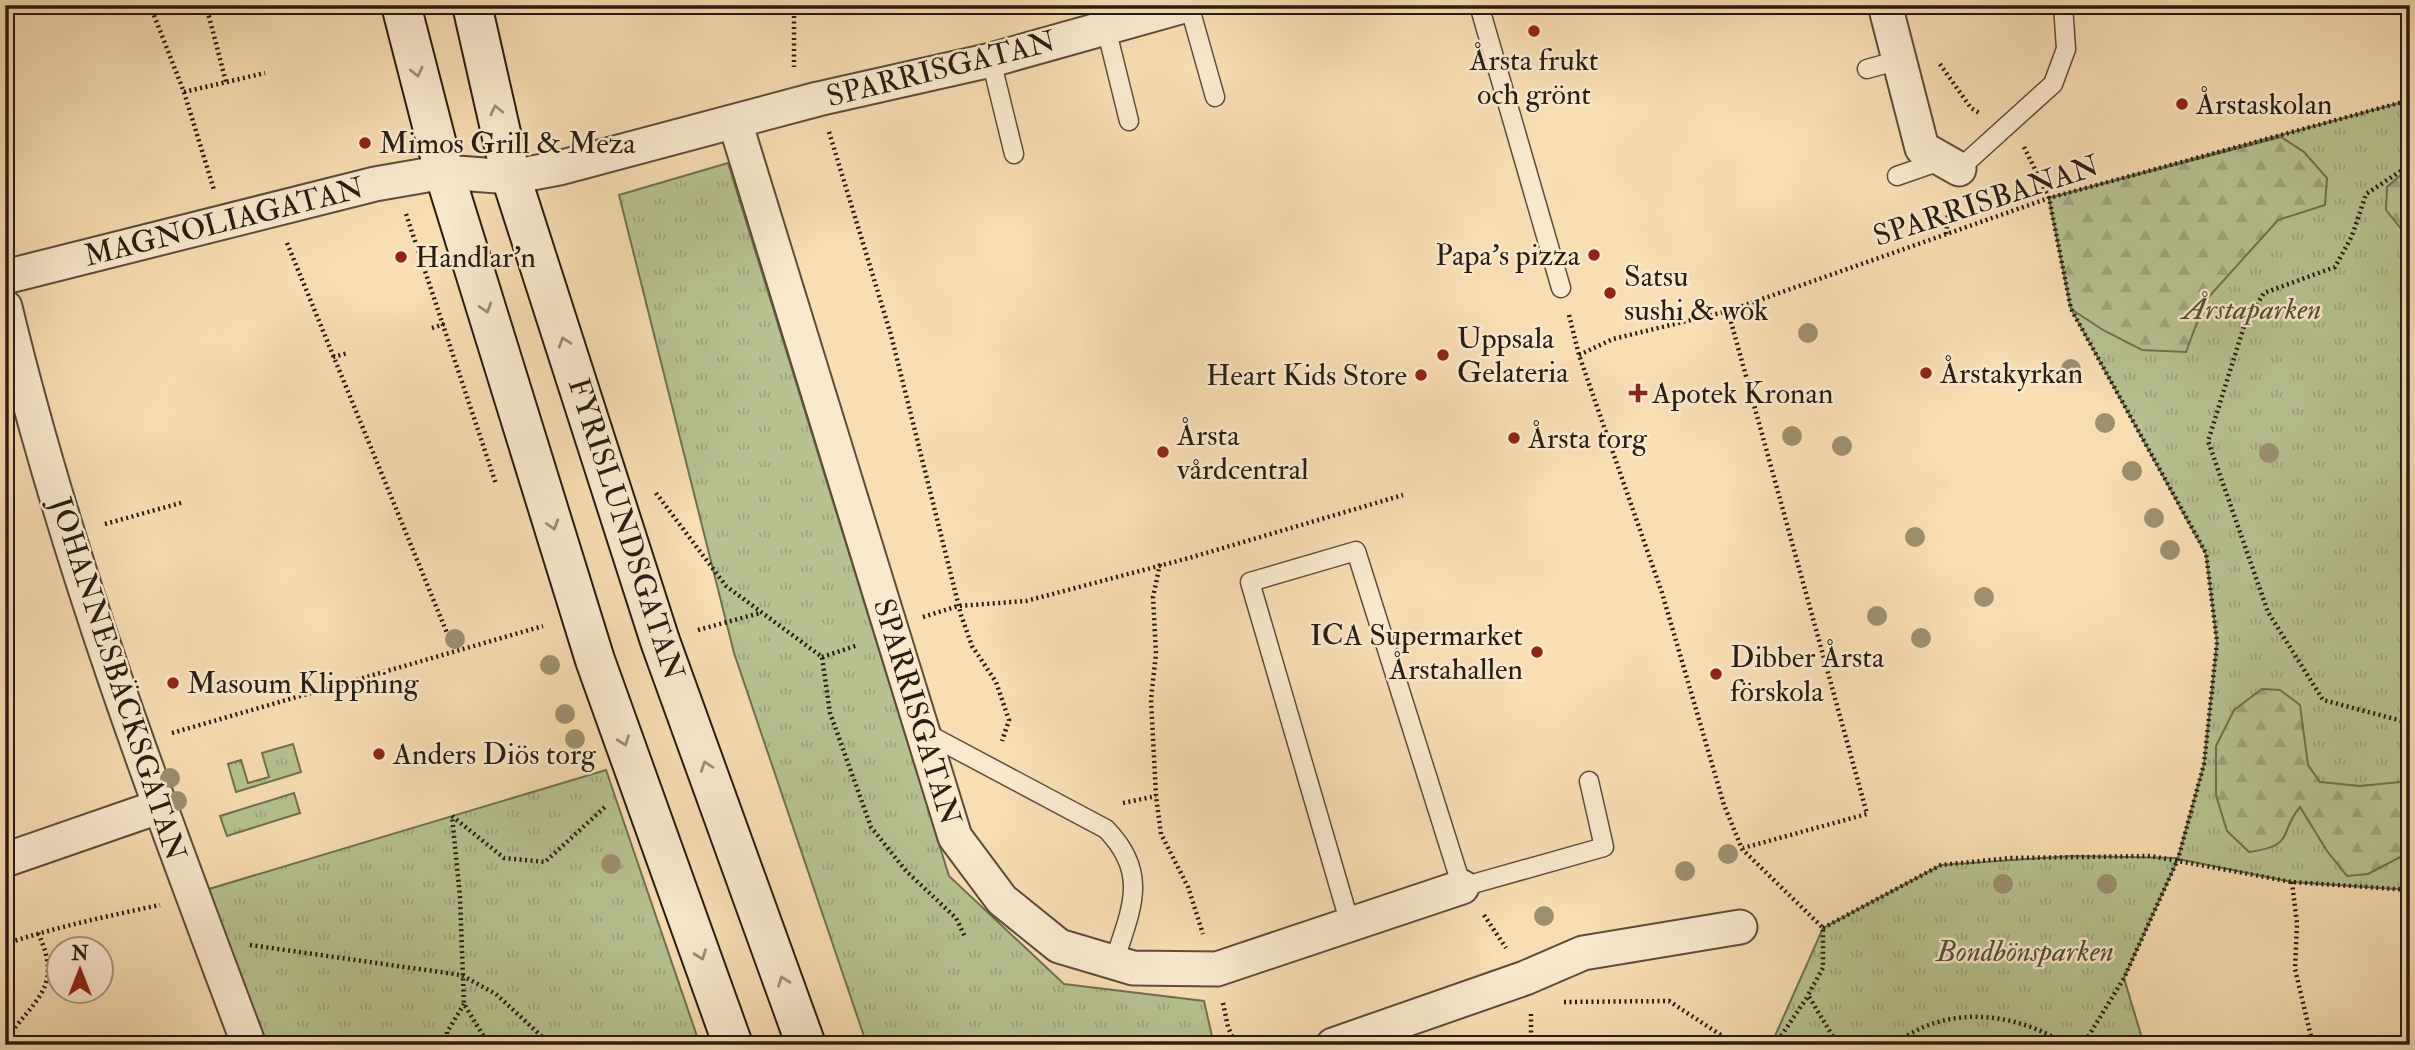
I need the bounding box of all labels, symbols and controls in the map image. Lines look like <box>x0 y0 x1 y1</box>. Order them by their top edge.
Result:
street label: SPARRISGATAN <box>823 23 1059 115</box>
marker: Årsta frukt och grönt <box>1526 23 1542 39</box>
place label: Årsta frukt och grönt <box>1468 42 1599 113</box>
one-way arrow <box>409 66 423 78</box>
place label: Årstaskolan <box>2195 86 2332 123</box>
marker: Årstaskolan <box>2174 96 2190 112</box>
one-way arrow <box>490 104 504 116</box>
place label: Mimos Grill & Meza <box>379 125 636 162</box>
marker: Mimos Grill & Meza <box>357 135 373 151</box>
street label: SPARRISBANAN <box>1868 147 2104 255</box>
street label: MAGNOLIAGATAN <box>81 169 368 275</box>
place label: Papa's pizza <box>1435 237 1581 274</box>
place label: Handlar'n <box>415 239 536 276</box>
marker: Papa's pizza <box>1586 247 1602 263</box>
marker: Handlar'n <box>393 249 409 265</box>
place label: Satsu sushi & wok <box>1624 258 1768 329</box>
marker: Satsu sushi & wok <box>1602 285 1618 301</box>
park label: Årstaparken <box>2179 291 2322 328</box>
one-way arrow <box>477 302 492 314</box>
place label: Uppsala Gelateria <box>1457 320 1569 391</box>
one-way arrow <box>558 336 572 348</box>
marker: Uppsala Gelateria <box>1435 347 1451 363</box>
place label: Årstakyrkan <box>1939 355 2083 392</box>
place label: Heart Kids Store <box>1206 357 1407 394</box>
marker: Årstakyrkan <box>1918 365 1934 381</box>
marker: Heart Kids Store <box>1413 367 1429 383</box>
street label: FYRISLUNDSGATAN <box>560 373 692 685</box>
place label: Apotek Kronan <box>1651 375 1833 412</box>
marker: Apotek Kronan <box>1630 385 1646 401</box>
place label: Årsta vårdcentral <box>1176 417 1309 488</box>
place label: Årsta torg <box>1527 420 1648 457</box>
marker: Årsta torg <box>1506 430 1522 446</box>
marker: Årsta vårdcentral <box>1155 444 1171 460</box>
street label: JOHANNESBÄCKSGATAN <box>41 492 194 866</box>
one-way arrow <box>545 518 559 531</box>
street label: SPARRISGATAN <box>865 594 969 830</box>
place label: ICA Supermarket Årstahallen <box>1310 617 1523 688</box>
place label: Dibber Årsta förskola <box>1730 639 1885 710</box>
marker: ICA Supermarket Årstahallen <box>1529 644 1545 660</box>
place label: Masoum Klippning <box>187 665 420 702</box>
marker: Dibber Årsta förskola <box>1708 666 1724 682</box>
marker: Masoum Klippning <box>165 675 181 691</box>
one-way arrow <box>616 735 630 747</box>
place label: Anders Diös torg <box>392 736 597 773</box>
marker: Anders Diös torg <box>371 746 387 762</box>
one-way arrow <box>700 761 714 773</box>
park label: Bondbönsparken <box>1934 933 2114 970</box>
north arrow <box>46 934 116 1004</box>
text: N <box>70 942 89 966</box>
one-way arrow <box>693 949 707 961</box>
one-way arrow <box>777 975 791 987</box>

